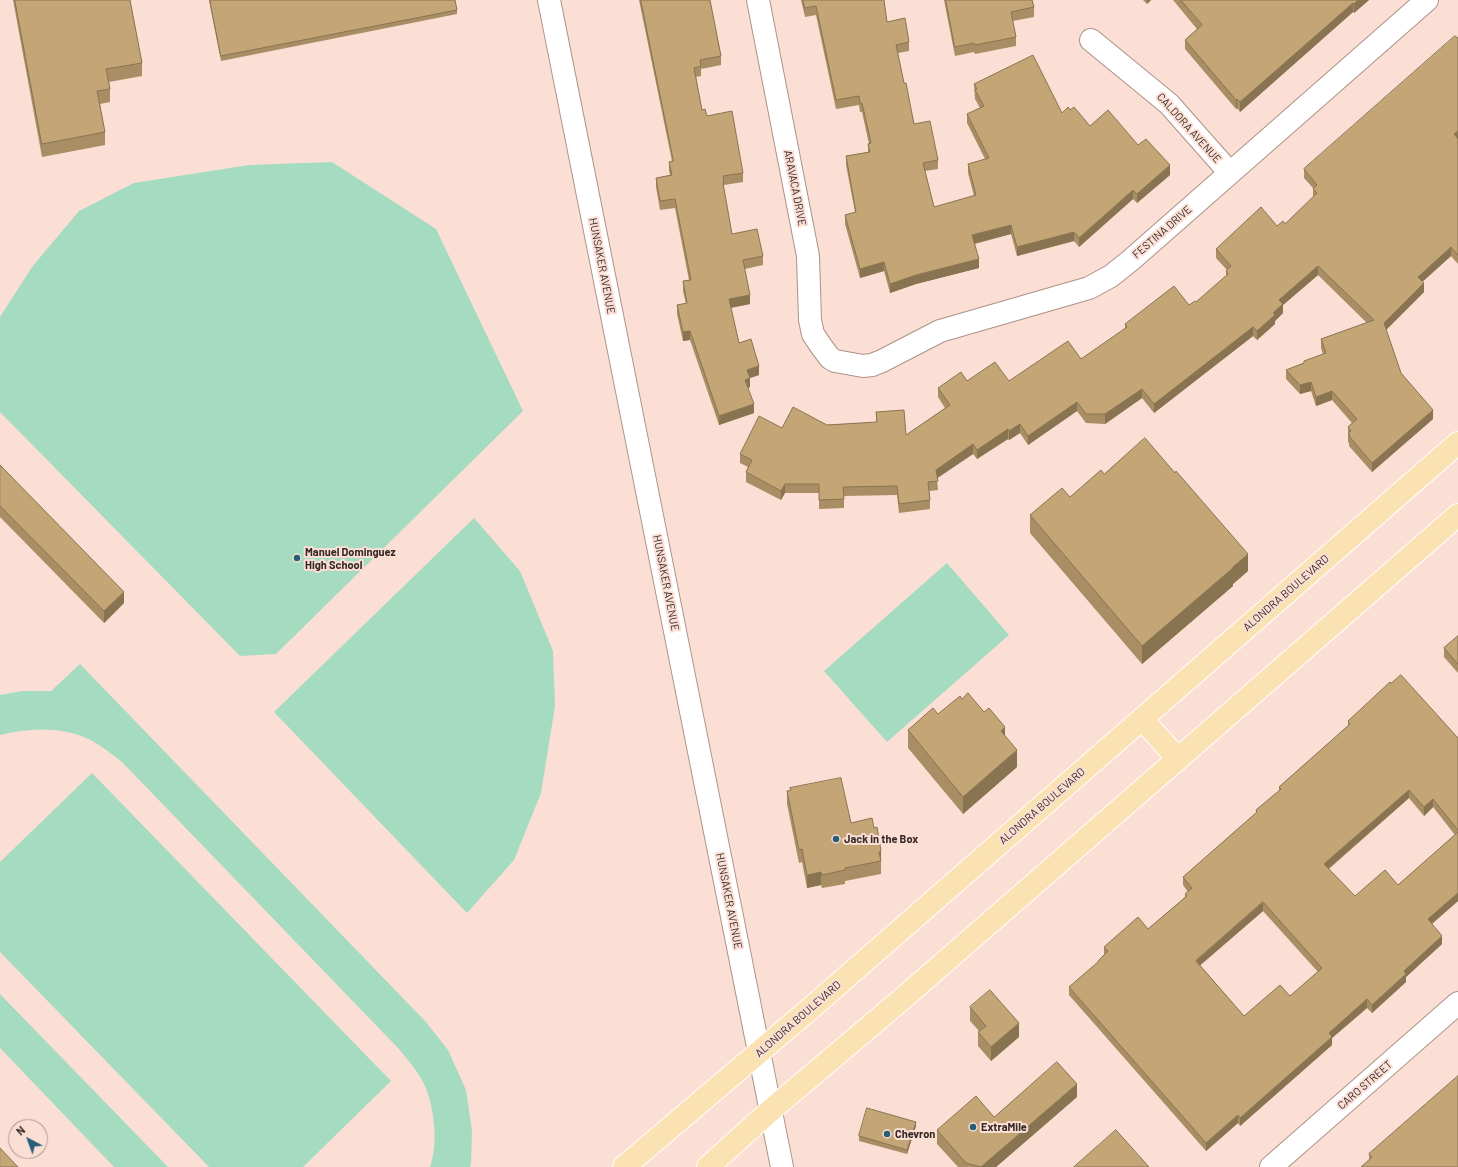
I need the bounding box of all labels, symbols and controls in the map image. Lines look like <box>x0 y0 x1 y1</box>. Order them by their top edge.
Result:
street label: CALDORA AVENUE <box>1154 90 1224 166</box>
street label: ARAVACA DRIVE <box>781 149 809 227</box>
street label: FESTINA DRIVE <box>1130 203 1194 261</box>
street label: HUNSAKER AVENUE <box>586 217 618 315</box>
street label: HUNSAKER AVENUE <box>650 534 682 632</box>
place label: Manuel Dominguez High School <box>305 545 396 571</box>
street label: ALONDRA BOULEVARD <box>1240 552 1332 634</box>
marker: Manuel Dominguez High School <box>292 553 302 563</box>
street label: ALONDRA BOULEVARD <box>996 765 1088 847</box>
place label: Jack in the Box <box>844 832 918 846</box>
marker: Jack in the Box <box>831 834 841 844</box>
street label: HUNSAKER AVENUE <box>713 852 745 950</box>
street label: ALONDRA BOULEVARD <box>752 978 844 1060</box>
street label: CARO STREET <box>1335 1058 1395 1112</box>
north arrow <box>8 1119 48 1159</box>
place label: ExtraMile <box>981 1120 1027 1134</box>
marker: ExtraMile <box>968 1122 978 1132</box>
text: N <box>13 1123 27 1138</box>
place label: Chevron <box>895 1127 935 1141</box>
marker: Chevron <box>882 1129 892 1139</box>

